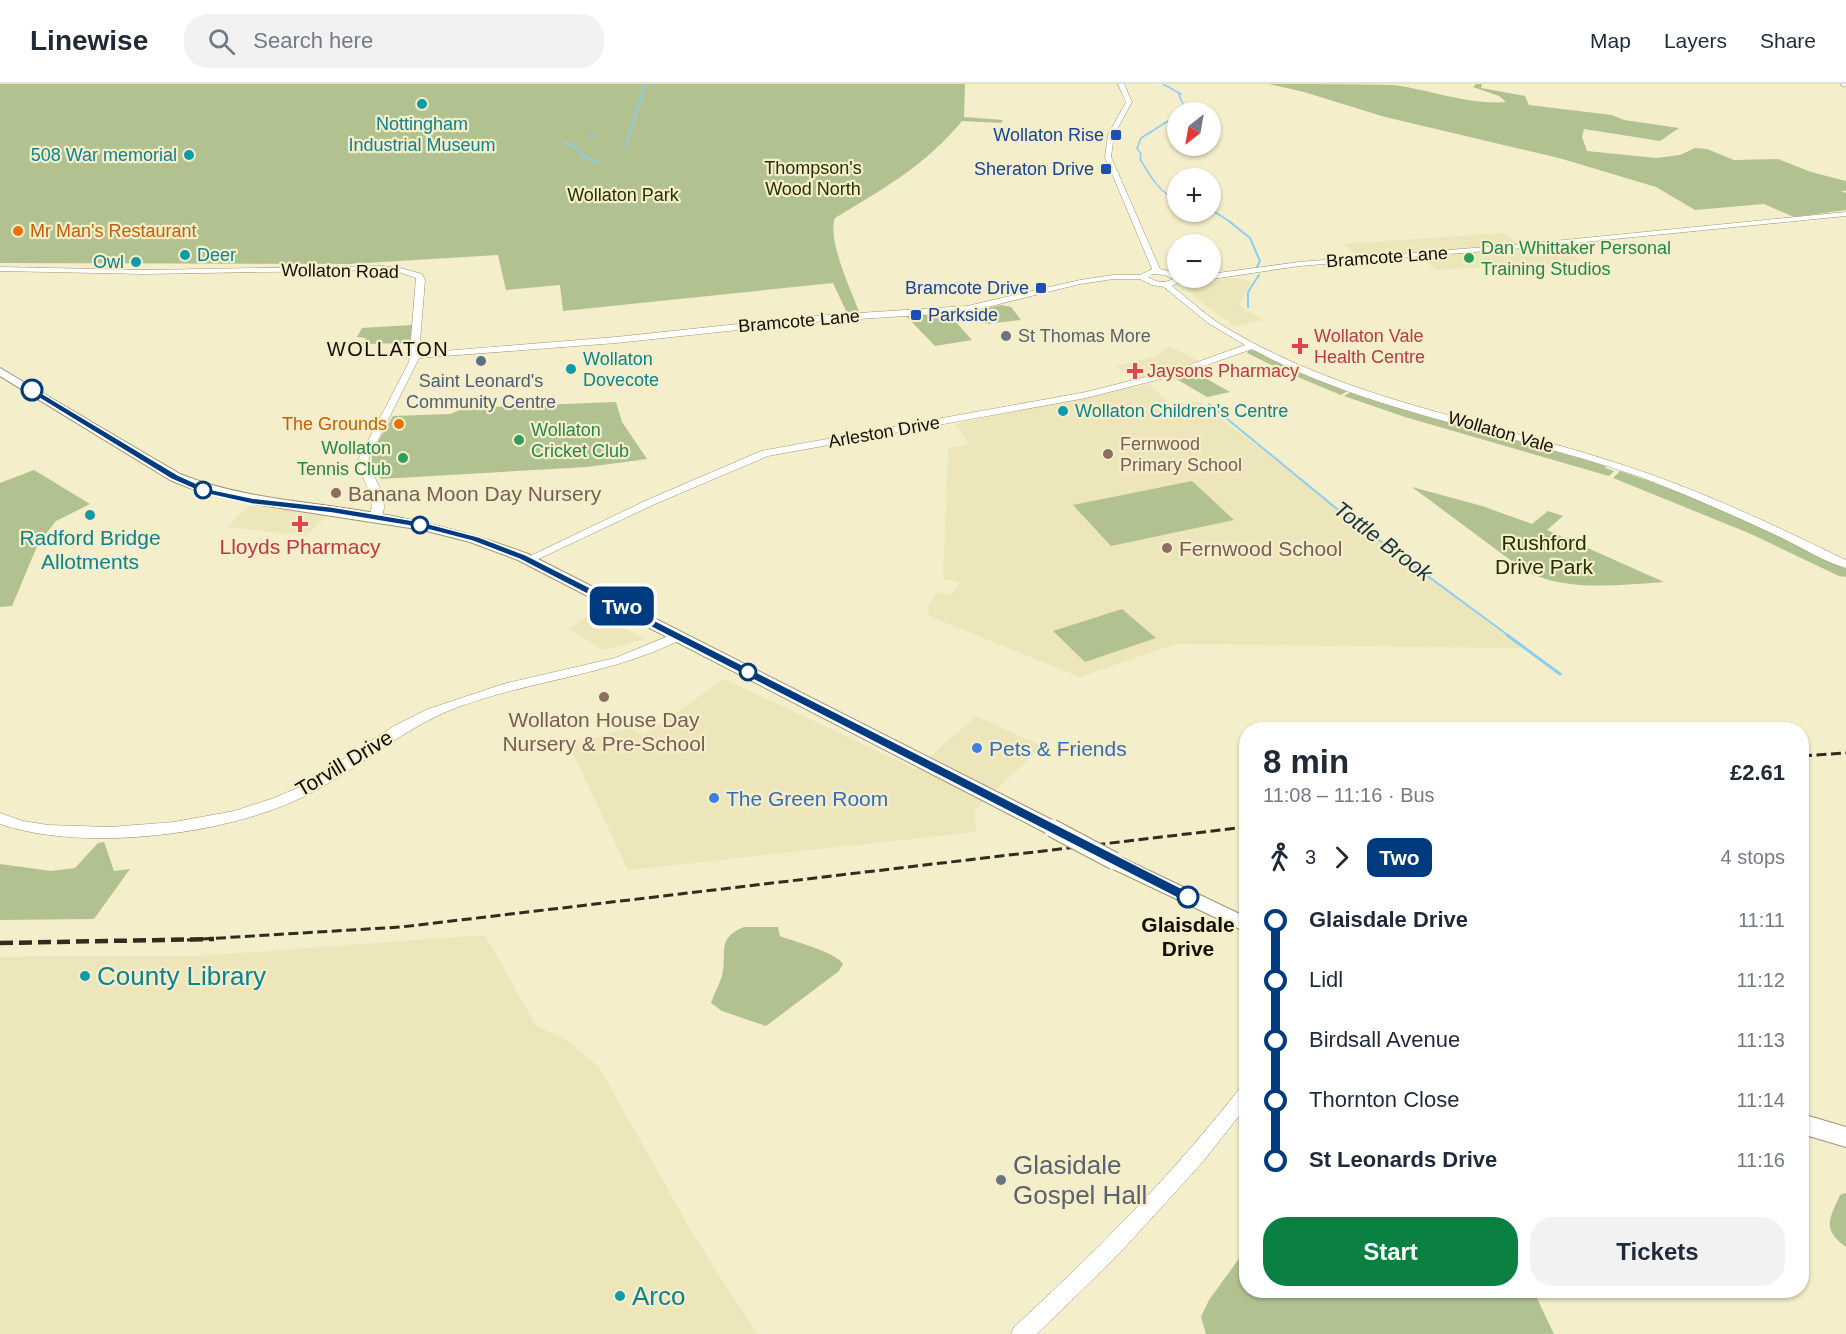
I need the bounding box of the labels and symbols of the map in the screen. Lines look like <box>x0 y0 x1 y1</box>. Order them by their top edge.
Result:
marker: Nottingham Industrial Museum <box>415 97 429 111</box>
north arrow <box>1167 102 1221 156</box>
place label: Nottingham Industrial Museum <box>348 114 496 155</box>
place label: Wollaton Rise <box>993 125 1104 145</box>
marker: Wollaton Rise <box>1109 128 1123 142</box>
place label: 508 War memorial <box>31 145 177 165</box>
marker: 508 War memorial <box>182 148 196 162</box>
park label: Thompson's Wood North <box>764 158 862 199</box>
place label: Sheraton Drive <box>974 159 1094 179</box>
marker: Sheraton Drive <box>1099 162 1113 176</box>
park label: Wollaton Park <box>567 185 680 205</box>
place label: Mr Man's Restaurant <box>30 221 197 241</box>
marker: Mr Man's Restaurant <box>11 224 25 238</box>
place label: Dan Whittaker Personal Training Studios <box>1481 238 1671 279</box>
street label: Bramcote Lane <box>1325 243 1449 271</box>
place label: Deer <box>197 245 236 265</box>
marker: Deer <box>178 248 192 262</box>
marker: Dan Whittaker Personal Training Studios <box>1462 251 1476 265</box>
place label: Owl <box>93 252 124 272</box>
marker: Owl <box>129 255 143 269</box>
street label: Wollaton Road <box>281 260 399 282</box>
place label: Bramcote Drive <box>905 278 1029 298</box>
marker: Bramcote Drive <box>1034 281 1048 295</box>
place label: Parkside <box>928 305 998 325</box>
street label: Bramcote Lane <box>737 306 861 336</box>
marker: Parkside <box>909 308 923 322</box>
place label: St Thomas More <box>1018 326 1151 346</box>
place label: Wollaton Vale Health Centre <box>1314 326 1425 367</box>
marker: St Thomas More <box>999 329 1013 343</box>
marker: Wollaton Vale Health Centre <box>1291 337 1309 355</box>
district label: WOLLATON <box>327 338 449 360</box>
place label: Wollaton Dovecote <box>583 349 659 390</box>
marker: Saint Leonard's Community Centre <box>474 354 488 368</box>
place label: Jaysons Pharmacy <box>1147 361 1299 381</box>
marker: Wollaton Dovecote <box>564 362 578 376</box>
marker: Jaysons Pharmacy <box>1128 364 1142 378</box>
place label: Saint Leonard's Community Centre <box>406 371 556 412</box>
unlabelled marker <box>21 379 43 401</box>
place label: Wollaton Children's Centre <box>1075 401 1288 421</box>
marker: Wollaton Children's Centre <box>1056 404 1070 418</box>
street label: Wollaton Vale <box>1446 407 1556 457</box>
street label: Arleston Drive <box>827 412 941 452</box>
place label: The Grounds <box>282 414 387 434</box>
marker: The Grounds <box>392 417 406 431</box>
place label: Wollaton Cricket Club <box>531 420 629 461</box>
marker: Wollaton Cricket Club <box>512 433 526 447</box>
place label: Fernwood Primary School <box>1120 434 1242 475</box>
place label: Wollaton Tennis Club <box>297 438 391 479</box>
marker: Fernwood Primary School <box>1101 447 1115 461</box>
marker: Wollaton Tennis Club <box>396 451 410 465</box>
unlabelled marker <box>194 481 212 499</box>
place label: Banana Moon Day Nursery <box>348 482 602 505</box>
marker: Banana Moon Day Nursery <box>329 486 343 500</box>
water label: Tottle Brook <box>1329 496 1438 587</box>
marker: Radford Bridge Allotments <box>83 508 97 522</box>
unlabelled marker <box>411 516 429 534</box>
marker: Lloyds Pharmacy <box>293 517 307 531</box>
place label: Radford Bridge Allotments <box>19 526 161 573</box>
park label: Rushford Drive Park <box>1495 531 1594 578</box>
place label: Lloyds Pharmacy <box>219 535 381 558</box>
place label: Fernwood School <box>1179 537 1342 560</box>
marker: Fernwood School <box>1160 541 1174 555</box>
line badge: Two <box>588 586 656 626</box>
unlabelled marker <box>739 663 757 681</box>
marker: Wollaton House Day Nursery & Pre-School <box>597 690 611 704</box>
place label: Wollaton House Day Nursery & Pre-School <box>502 708 706 755</box>
street label: Torvill Drive <box>292 725 396 801</box>
place label: Pets & Friends <box>989 737 1127 760</box>
marker: Pets & Friends <box>970 741 984 755</box>
place label: The Green Room <box>726 787 888 810</box>
marker: The Green Room <box>707 791 721 805</box>
marker: Glaisdale Drive <box>1177 886 1199 908</box>
place label: Glaisdale Drive <box>1141 913 1235 960</box>
place label: County Library <box>97 961 266 991</box>
marker: County Library <box>78 969 92 983</box>
place label: Glasidale Gospel Hall <box>1013 1150 1147 1210</box>
marker: Glasidale Gospel Hall <box>994 1173 1008 1187</box>
place label: Arco <box>632 1281 685 1311</box>
marker: Arco <box>613 1289 627 1303</box>

